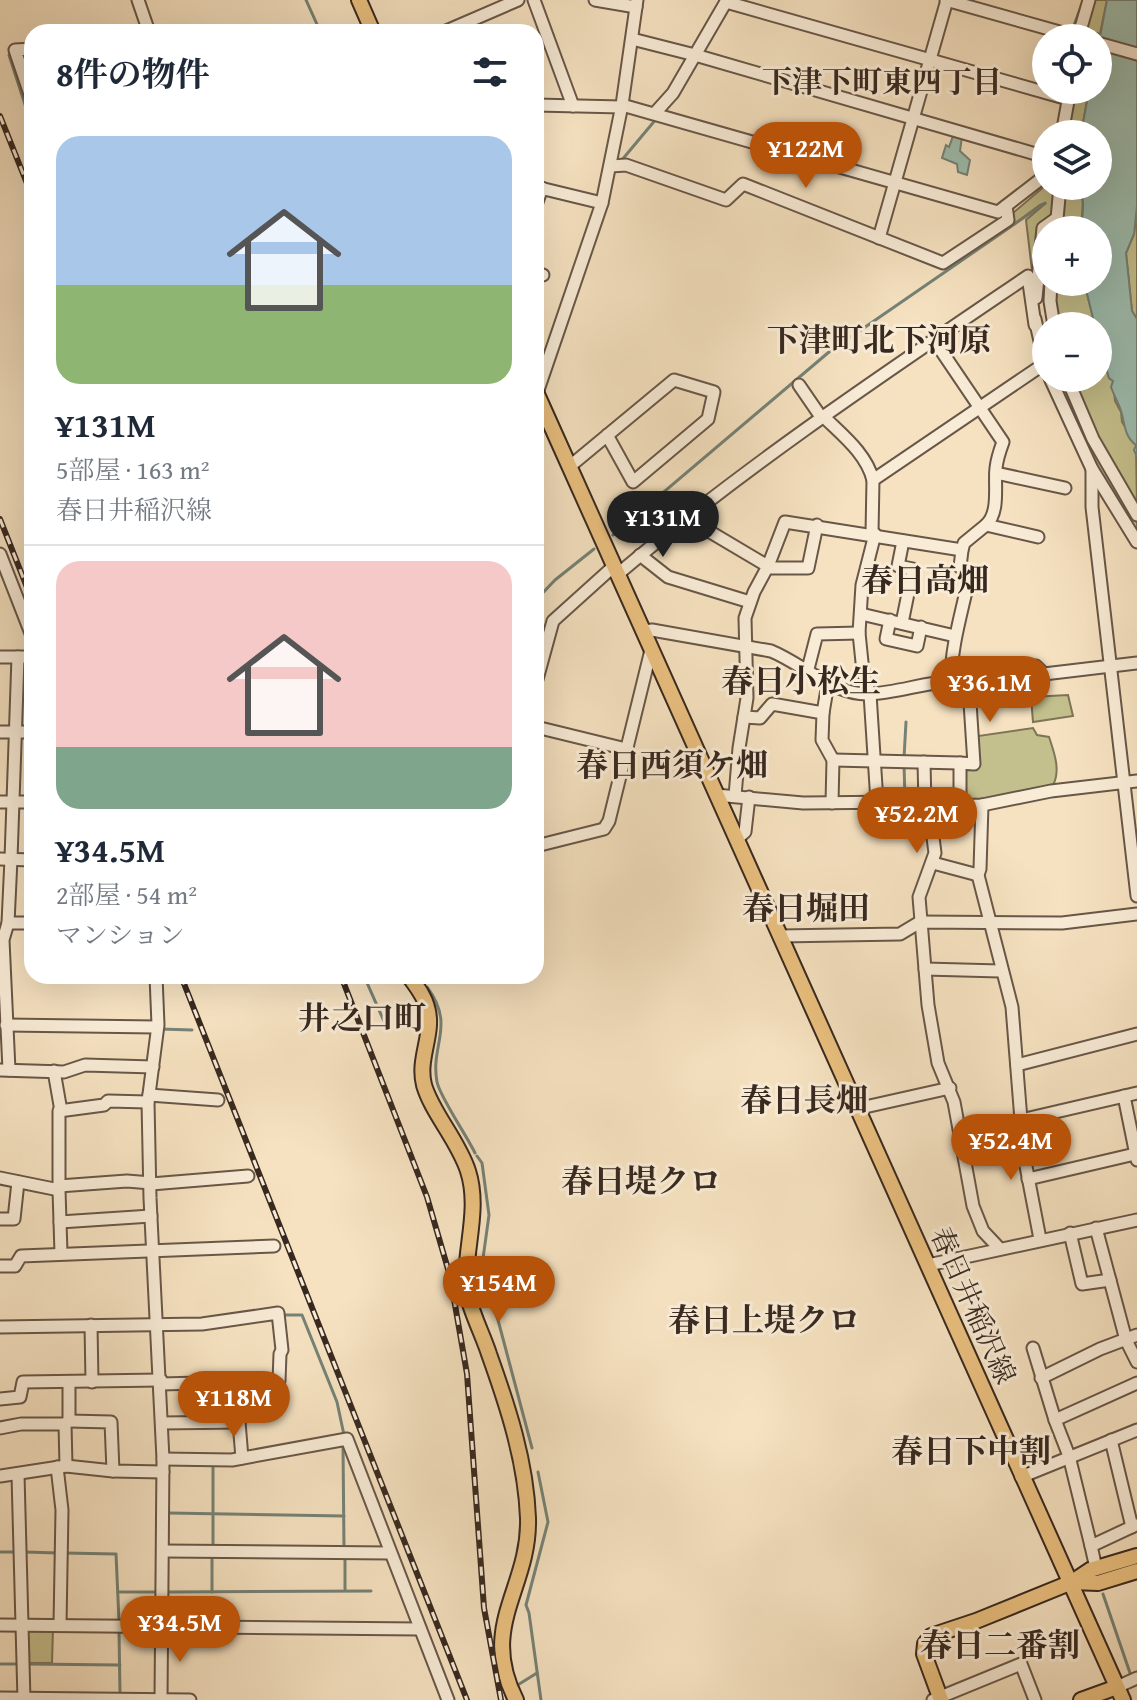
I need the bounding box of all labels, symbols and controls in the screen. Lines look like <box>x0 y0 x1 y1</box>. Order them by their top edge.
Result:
map controls <box>1032 24 1112 392</box>
button: locate <box>1032 24 1112 104</box>
text: 8件の物件 <box>56 49 210 98</box>
icon: filters <box>468 50 512 94</box>
district label: 下津下町東四丁目 <box>762 59 1002 103</box>
button: layers <box>1032 120 1112 200</box>
pin: ¥122M <box>750 122 862 190</box>
text: ¥122M <box>768 128 844 167</box>
icon: home <box>212 188 356 332</box>
button: + <box>1032 216 1112 296</box>
button: − <box>1032 312 1112 392</box>
district label: 下津町北下河原 <box>767 316 991 363</box>
text: ¥131M <box>56 400 156 449</box>
text: 5部屋 · 163 m² <box>56 450 210 489</box>
text: 春日井稲沢線 <box>56 490 212 529</box>
pin: ¥131M <box>607 491 719 559</box>
text: ¥131M <box>625 497 701 536</box>
district label: 春日高畑 <box>861 556 989 603</box>
icon: home <box>212 613 356 757</box>
pin: ¥36.1M <box>925 656 1055 724</box>
district label: 春日小松生 <box>721 657 881 704</box>
text: ¥36.1M <box>948 662 1032 701</box>
district label: 春日西須ケ畑 <box>576 741 768 788</box>
pin: ¥52.2M <box>852 787 982 855</box>
text: ¥52.2M <box>875 793 959 832</box>
text: ¥34.5M <box>56 825 165 874</box>
text: 2部屋 · 54 m² <box>56 875 197 914</box>
district label: 春日堀田 <box>742 884 870 931</box>
text: マンション <box>56 915 185 954</box>
district label: 井之口町 <box>298 994 426 1041</box>
district label: 春日長畑 <box>740 1076 868 1123</box>
pin: ¥52.4M <box>946 1114 1076 1182</box>
text: ¥52.4M <box>969 1120 1053 1159</box>
district label: 春日堤クロ <box>561 1157 721 1204</box>
street label: 春日井稲沢線 <box>921 1220 1027 1390</box>
pin: ¥154M <box>443 1256 555 1324</box>
text: ¥154M <box>461 1262 537 1301</box>
district label: 春日上堤クロ <box>668 1296 860 1343</box>
pin: ¥118M <box>178 1371 290 1439</box>
text: ¥118M <box>196 1377 272 1416</box>
district label: 春日下中割 <box>891 1427 1051 1474</box>
pin: ¥34.5M <box>115 1596 245 1664</box>
text: ¥34.5M <box>138 1602 222 1641</box>
district label: 春日二番割 <box>920 1621 1080 1668</box>

